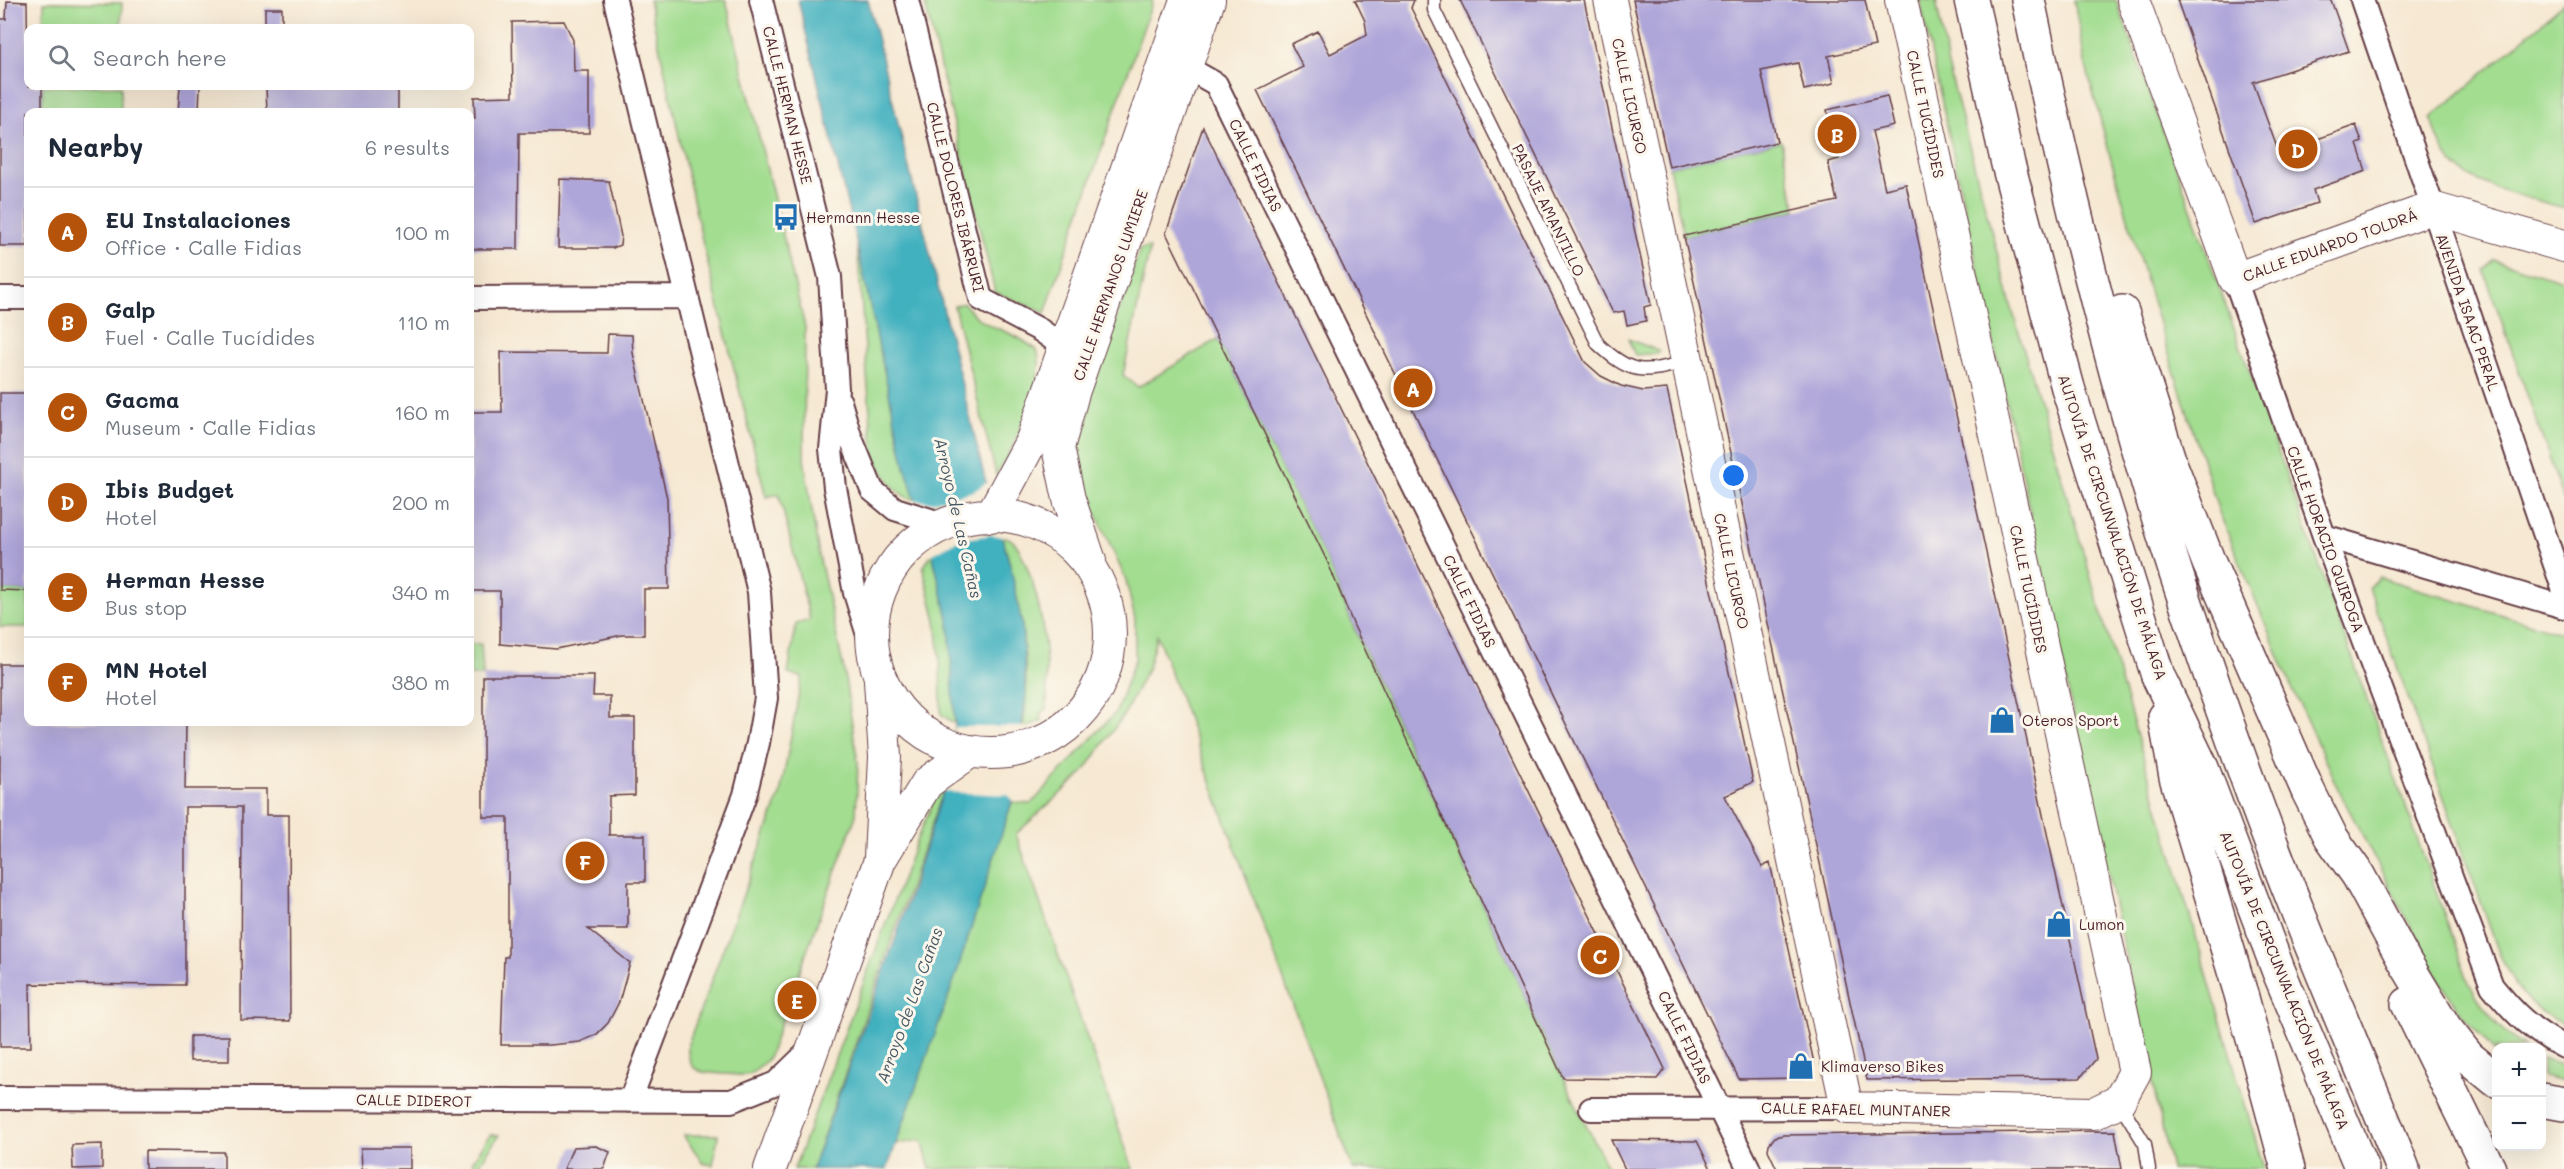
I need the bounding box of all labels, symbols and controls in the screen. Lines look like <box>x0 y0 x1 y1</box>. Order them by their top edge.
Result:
search box <box>24 24 474 90</box>
street label: CALLE HERMAN HESSE <box>759 24 817 186</box>
street label: CALLE LICURGO <box>1608 36 1652 156</box>
icon: search <box>45 41 78 74</box>
text: Search here <box>93 43 227 72</box>
street label: CALLE TUCÍDIDES <box>1903 48 1949 180</box>
street label: CALLE DOLORES IBÁRRURI <box>923 100 989 295</box>
pin: B <box>1818 112 1856 156</box>
street label: CALLE FIDIAS <box>1225 115 1287 215</box>
pin: D <box>2278 126 2318 172</box>
text: Nearby <box>48 130 143 164</box>
text: 6 results <box>365 134 450 160</box>
street label: PASAJE AMANTILLO <box>1508 140 1590 280</box>
street label: CALLE HERMANOS LUMIERE <box>1068 186 1152 383</box>
bus stop icon: Hermann Hesse <box>771 202 801 232</box>
street label: CALLE EDUARDO TOLDRÁ <box>2240 204 2420 286</box>
text: EU Instalaciones <box>105 205 291 234</box>
place label: Hermann Hesse <box>806 207 920 227</box>
text: A <box>61 219 74 245</box>
text: 100 m <box>394 219 450 245</box>
street label: AVENIDA ISAAC PERAL <box>2432 230 2504 394</box>
text: Office · Calle Fidias <box>105 234 302 260</box>
text: Galp <box>105 295 155 324</box>
text: B <box>61 309 74 335</box>
text: 110 m <box>397 309 450 335</box>
text: Fuel · Calle Tucídides <box>105 324 315 350</box>
pin: A <box>1394 366 1432 410</box>
street label: AUTOVÍA DE CIRCUNVALACIÓN DE MÁLAGA <box>2054 372 2172 682</box>
text: Gacma <box>105 385 180 414</box>
text: C <box>60 399 75 425</box>
text: 160 m <box>394 399 450 425</box>
text: Museum · Calle Fidias <box>105 414 316 440</box>
water label: Arroyo de Las Cañas <box>930 436 988 600</box>
street label: CALLE HORACIO QUIROGA <box>2283 443 2369 635</box>
your location <box>1719 461 1748 490</box>
text: Ibis Budget <box>105 475 234 504</box>
text: D <box>60 489 75 515</box>
text: 200 m <box>392 489 450 515</box>
text: Hotel <box>105 504 157 530</box>
street label: CALLE LICURGO <box>1710 511 1754 631</box>
street label: CALLE TUCÍDIDES <box>2006 523 2052 655</box>
street label: CALLE FIDIAS <box>1439 551 1501 651</box>
text: Herman Hesse <box>105 565 265 594</box>
text: E <box>61 579 74 605</box>
text: 340 m <box>392 579 450 605</box>
text: Bus stop <box>105 594 187 620</box>
text: MN Hotel <box>105 655 207 684</box>
text: F <box>61 669 74 695</box>
text: 380 m <box>392 669 450 695</box>
text: Hotel <box>105 684 157 710</box>
shop icon: Oteros Sport <box>1987 705 2017 735</box>
place label: Oteros Sport <box>2022 710 2119 730</box>
street label: AUTOVÍA DE CIRCUNVALACIÓN DE MÁLAGA <box>2216 828 2354 1132</box>
pin: F <box>566 838 604 884</box>
shop icon: Lumon <box>2044 909 2074 939</box>
place label: Lumon <box>2079 914 2124 934</box>
water label: Arroyo de Las Cañas <box>871 924 947 1086</box>
pin: C <box>1580 932 1620 978</box>
pin: E <box>778 978 816 1022</box>
street label: CALLE FIDIAS <box>1654 987 1716 1087</box>
map controls <box>2492 1043 2546 1151</box>
button: + <box>2492 1043 2546 1097</box>
shop icon: Klimaverso Bikes <box>1786 1051 1816 1081</box>
place label: Klimaverso Bikes <box>1821 1056 1944 1076</box>
street label: CALLE DIDEROT <box>356 1089 472 1111</box>
street label: CALLE RAFAEL MUNTANER <box>1761 1097 1951 1121</box>
button: − <box>2492 1097 2546 1151</box>

